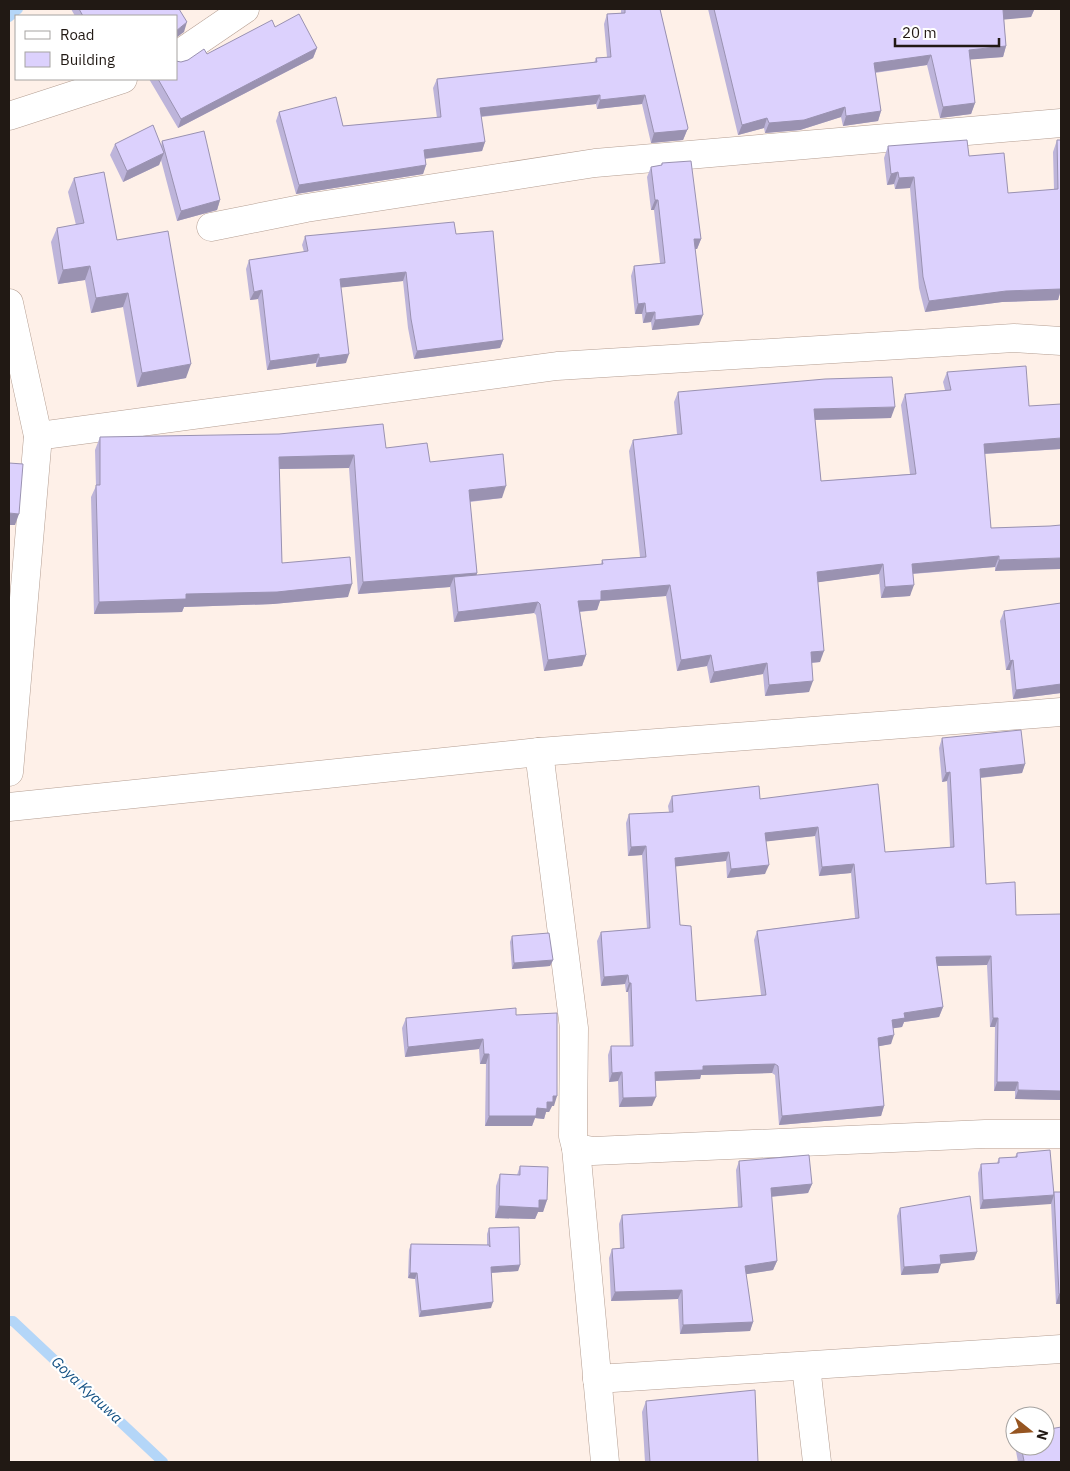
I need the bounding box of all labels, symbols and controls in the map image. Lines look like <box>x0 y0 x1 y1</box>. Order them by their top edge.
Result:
legend <box>15 15 178 80</box>
scale bar <box>895 15 999 47</box>
text: 20 m <box>902 23 937 42</box>
text: Road <box>60 25 95 44</box>
text: Building <box>60 50 115 69</box>
water label: Goya Kyauwa <box>48 1352 127 1427</box>
north arrow <box>1005 1406 1055 1456</box>
text: N <box>1032 1427 1053 1442</box>

